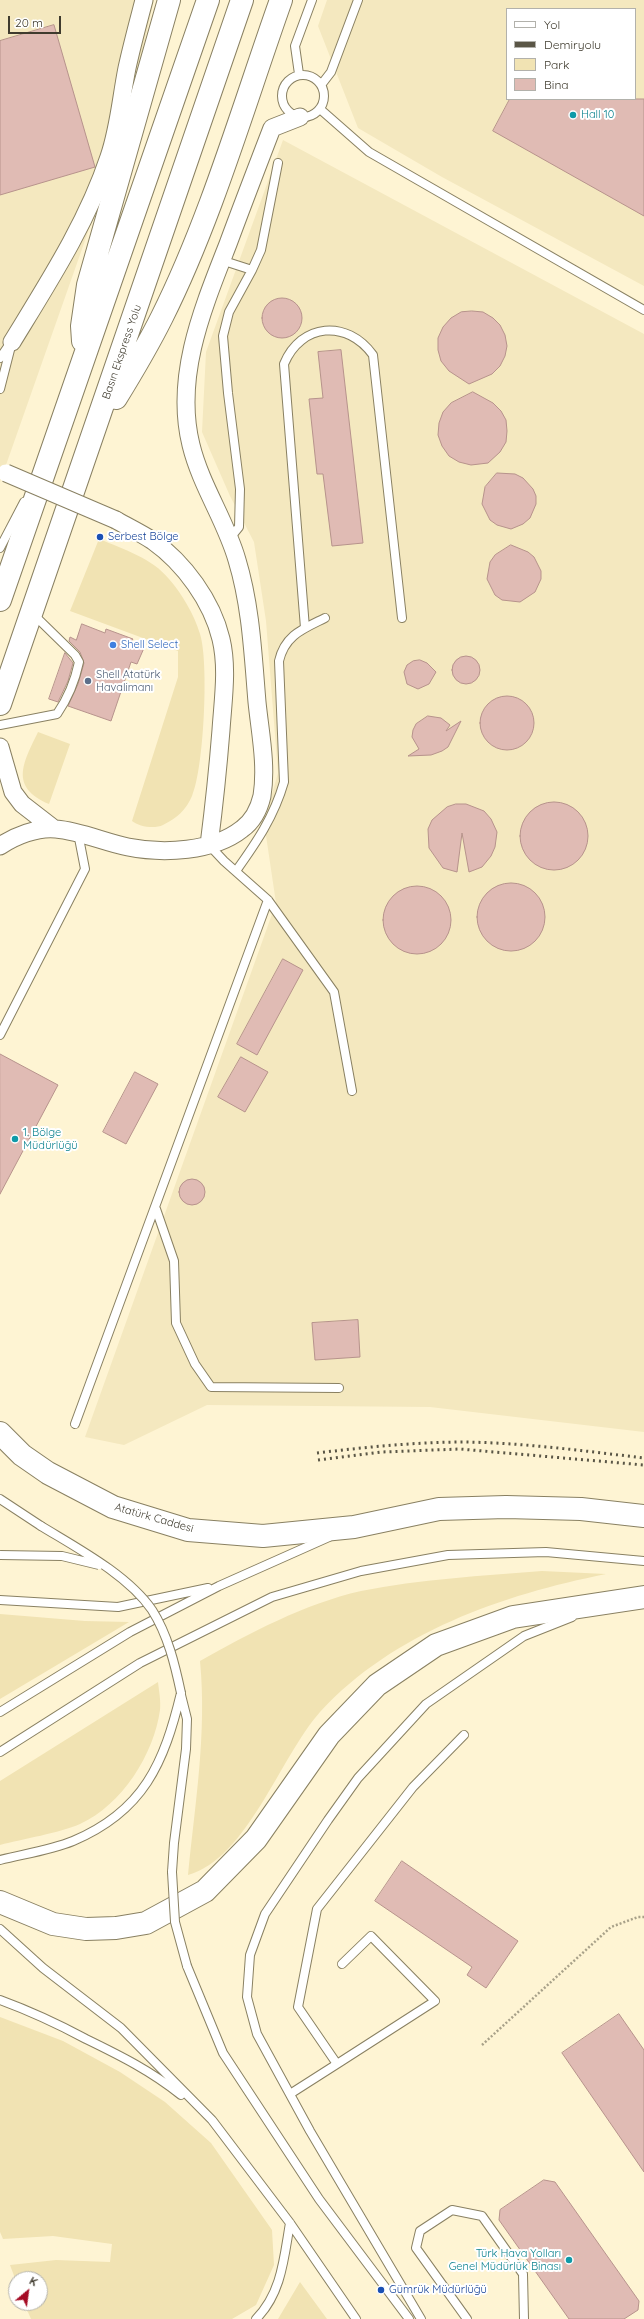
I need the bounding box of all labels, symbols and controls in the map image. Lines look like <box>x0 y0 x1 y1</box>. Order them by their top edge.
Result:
scale bar <box>10 8 63 34</box>
legend <box>506 8 636 100</box>
text: 20 m <box>15 15 43 30</box>
text: Yol <box>544 17 560 32</box>
text: Demiryolu <box>544 37 601 52</box>
text: Park <box>544 57 569 72</box>
text: Bina <box>544 77 569 92</box>
place label: Hall 10 <box>581 108 614 122</box>
marker: Hall 10 <box>568 110 578 120</box>
street label: Basın Ekspress Yolu <box>100 303 144 401</box>
place label: Serbest Bölge <box>108 530 178 544</box>
marker: Serbest Bölge <box>95 532 105 542</box>
place label: Shell Select <box>121 638 178 652</box>
marker: Shell Select <box>108 640 118 650</box>
place label: Shell Atatürk Havalimanı <box>96 668 160 694</box>
marker: Shell Atatürk Havalimanı <box>83 676 93 686</box>
place label: 1. Bölge Müdürlüğü <box>23 1126 78 1152</box>
marker: 1. Bölge Müdürlüğü <box>10 1134 20 1144</box>
street label: Atatürk Caddesi <box>113 1500 195 1536</box>
place label: Türk Hava Yolları Genel Müdürlük Binası <box>449 2247 561 2273</box>
marker: Türk Hava Yolları Genel Müdürlük Binası <box>564 2255 574 2265</box>
north arrow <box>8 2271 48 2311</box>
text: K <box>27 2274 40 2289</box>
place label: Gümrük Müdürlüğü <box>389 2283 487 2297</box>
marker: Gümrük Müdürlüğü <box>376 2285 386 2295</box>

